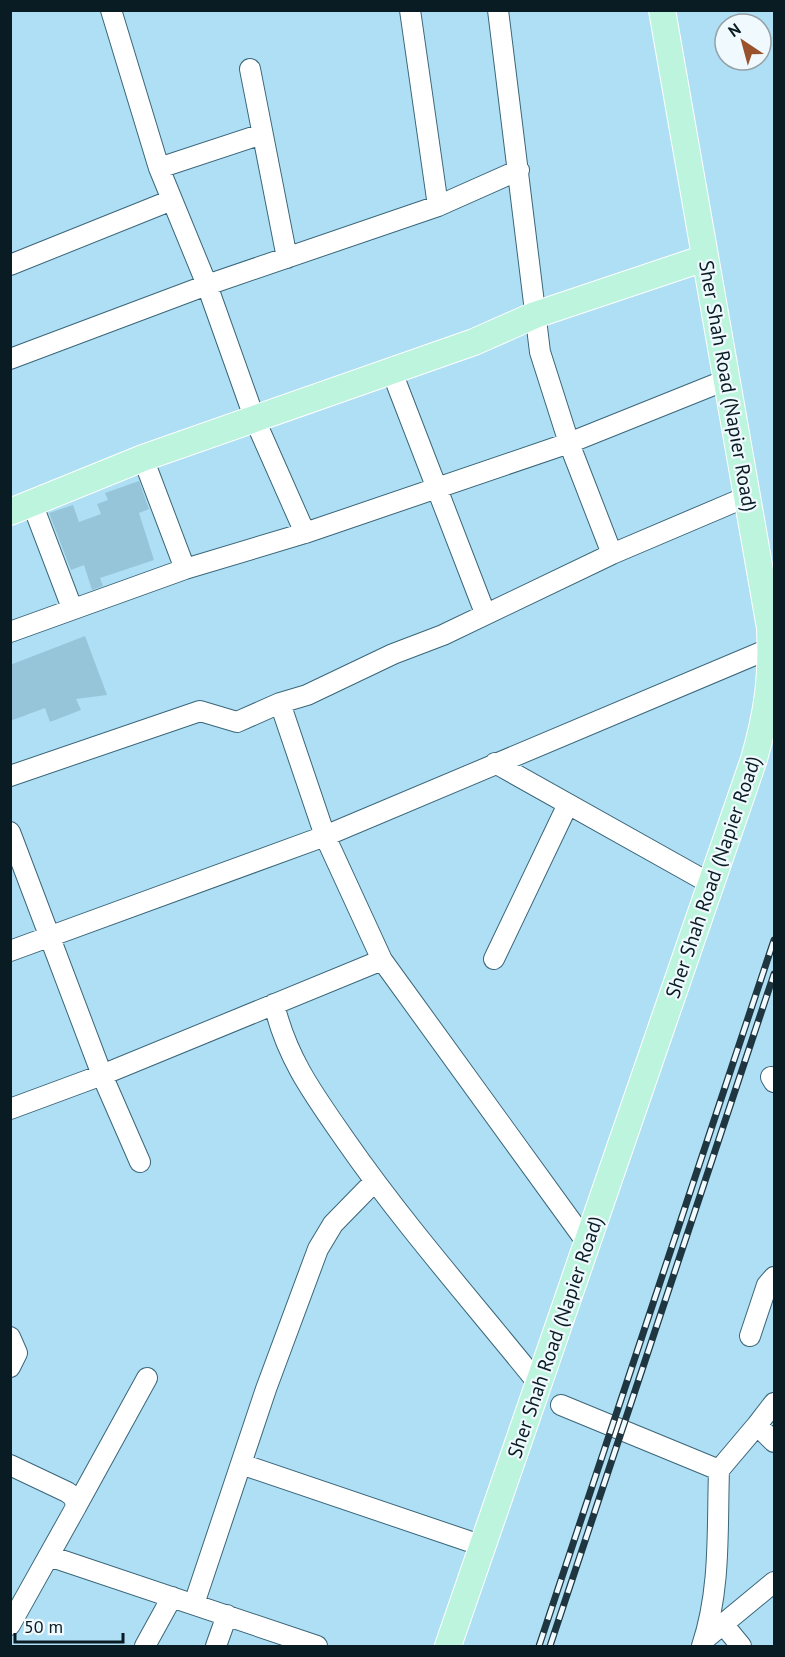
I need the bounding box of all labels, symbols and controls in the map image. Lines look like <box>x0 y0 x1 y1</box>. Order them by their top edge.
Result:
north arrow <box>713 12 773 72</box>
text: N <box>724 19 744 41</box>
street label: Sher Shah Road (Napier Road) <box>693 258 763 514</box>
street label: Sher Shah Road (Napier Road) <box>659 752 767 1002</box>
street label: Sher Shah Road (Napier Road) <box>501 1212 609 1462</box>
scale bar <box>15 1606 123 1644</box>
text: 50 m <box>24 1615 63 1638</box>

